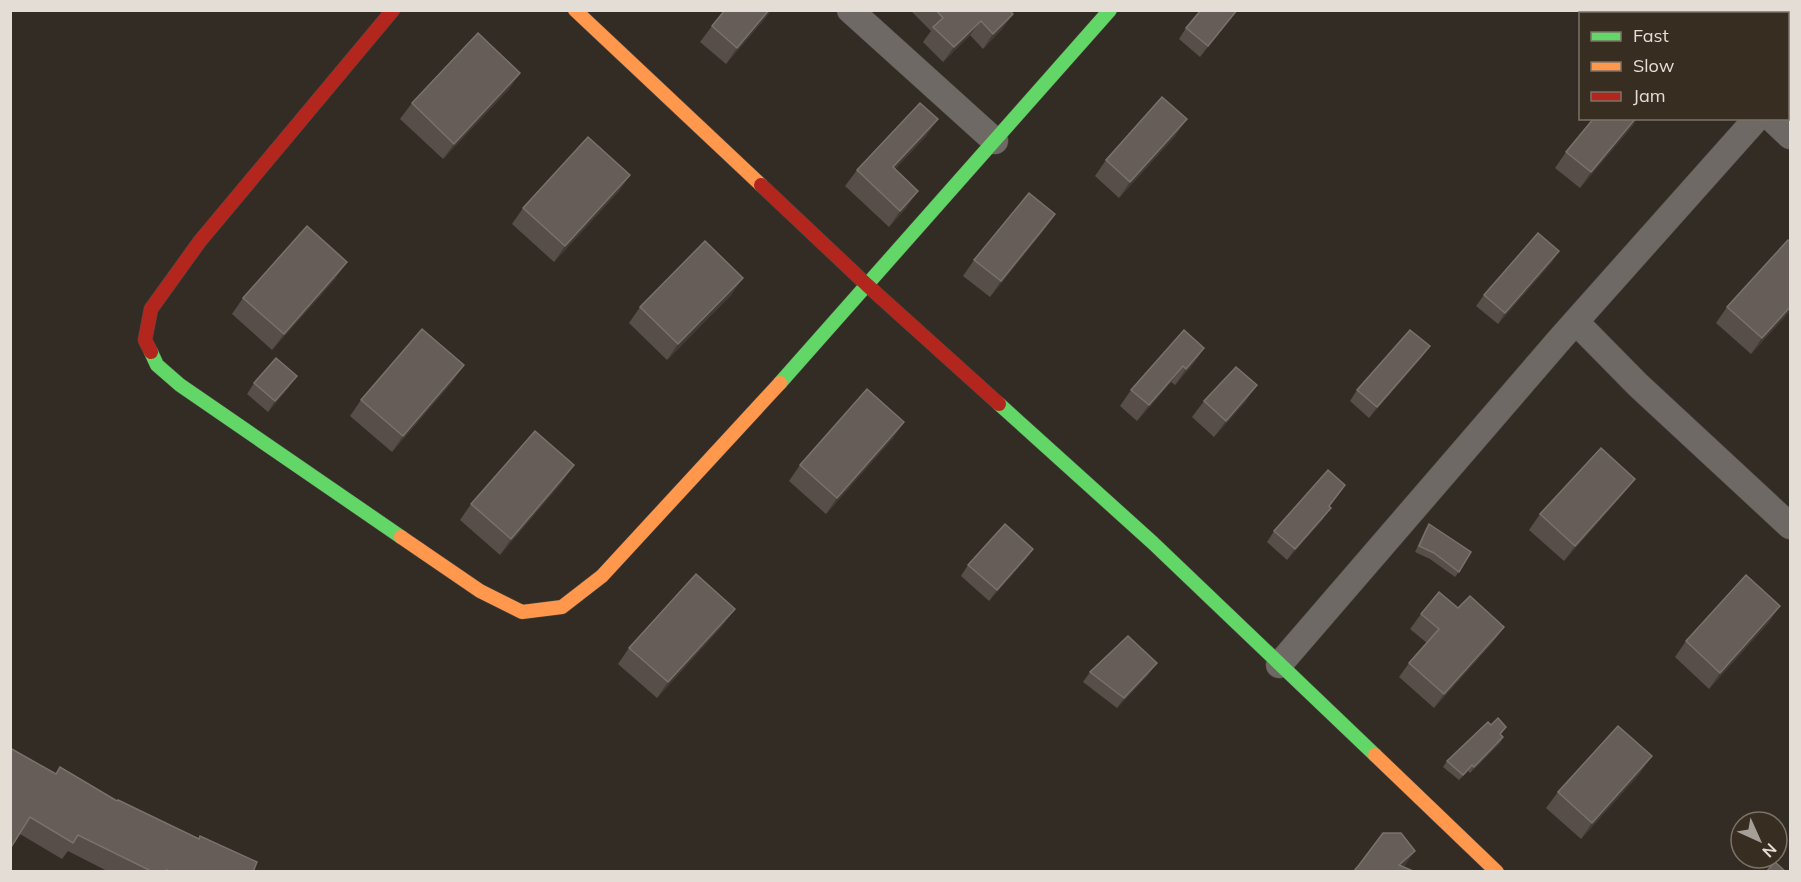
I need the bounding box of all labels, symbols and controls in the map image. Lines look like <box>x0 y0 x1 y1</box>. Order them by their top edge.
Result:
legend <box>1579 12 1789 120</box>
text: Fast <box>1633 24 1669 47</box>
text: Slow <box>1633 54 1675 77</box>
text: Jam <box>1633 84 1666 107</box>
north arrow <box>1729 810 1789 870</box>
text: N <box>1758 839 1781 862</box>

